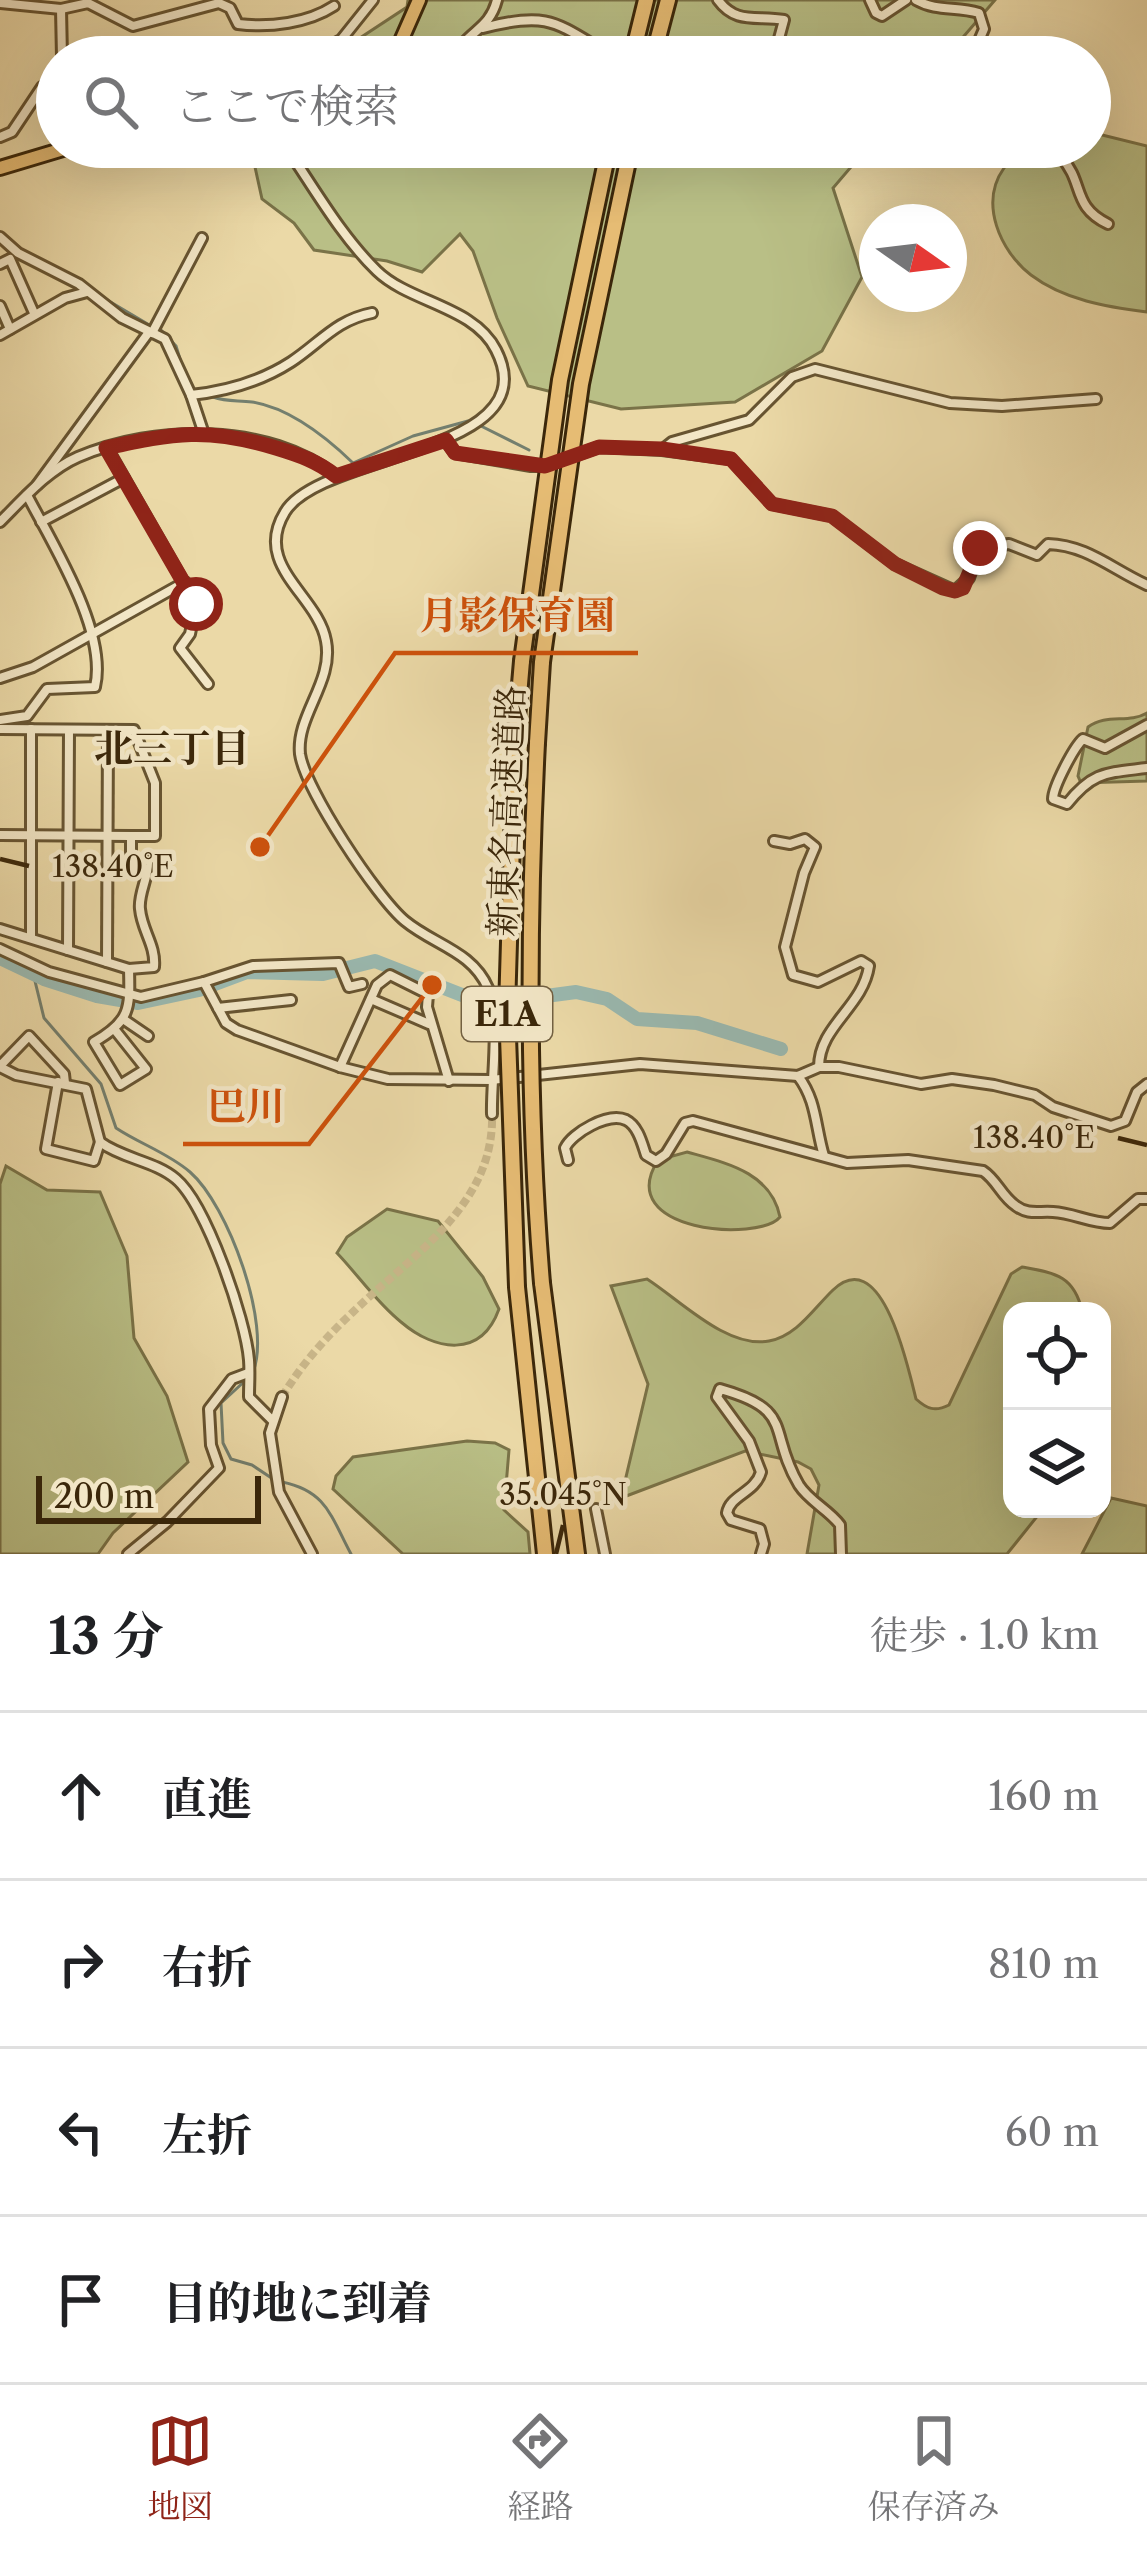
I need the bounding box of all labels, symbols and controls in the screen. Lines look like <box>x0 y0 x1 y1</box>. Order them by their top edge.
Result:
search box <box>36 36 1111 168</box>
icon: search <box>78 69 144 135</box>
text: ここで検索 <box>174 78 399 134</box>
north arrow <box>859 204 967 312</box>
route end <box>953 521 1007 575</box>
route start <box>169 577 223 631</box>
callout: 月影保育園 <box>395 578 638 653</box>
text: 月影保育園 <box>419 591 615 639</box>
street label: 新東名高速道路 <box>480 684 532 938</box>
district label: 北三丁目 <box>94 724 250 772</box>
text: 138.40°E <box>52 848 174 885</box>
road number: E1A <box>462 987 552 1041</box>
callout: 巴川 <box>183 1069 309 1144</box>
text: 巴川 <box>207 1082 285 1130</box>
text: 138.40°E <box>973 1119 1095 1156</box>
map controls <box>1003 1302 1111 1518</box>
button: locate <box>1003 1302 1111 1410</box>
button: layers <box>1003 1410 1111 1518</box>
scale bar <box>36 1470 261 1523</box>
text: 200 m <box>54 1476 154 1517</box>
text: 35.045°N <box>499 1476 627 1513</box>
text: 13 分 <box>48 1605 164 1667</box>
text: 徒歩 · 1.0 km <box>869 1611 1099 1659</box>
icon: ahead <box>48 1763 114 1829</box>
text: 直進 <box>162 1771 252 1827</box>
text: 160 m <box>988 1772 1099 1820</box>
icon: right <box>48 1931 114 1997</box>
text: 右折 <box>162 1939 252 1995</box>
text: 810 m <box>988 1940 1099 1988</box>
icon: left <box>48 2099 114 2165</box>
text: 左折 <box>162 2107 252 2163</box>
text: 60 m <box>1005 2108 1099 2156</box>
icon: arrive <box>48 2267 114 2333</box>
text: 目的地に到着 <box>162 2275 432 2331</box>
tab: 地図 <box>147 2408 213 2527</box>
tab: 経路 <box>507 2408 573 2527</box>
tab: 保存済み <box>868 2408 1000 2527</box>

